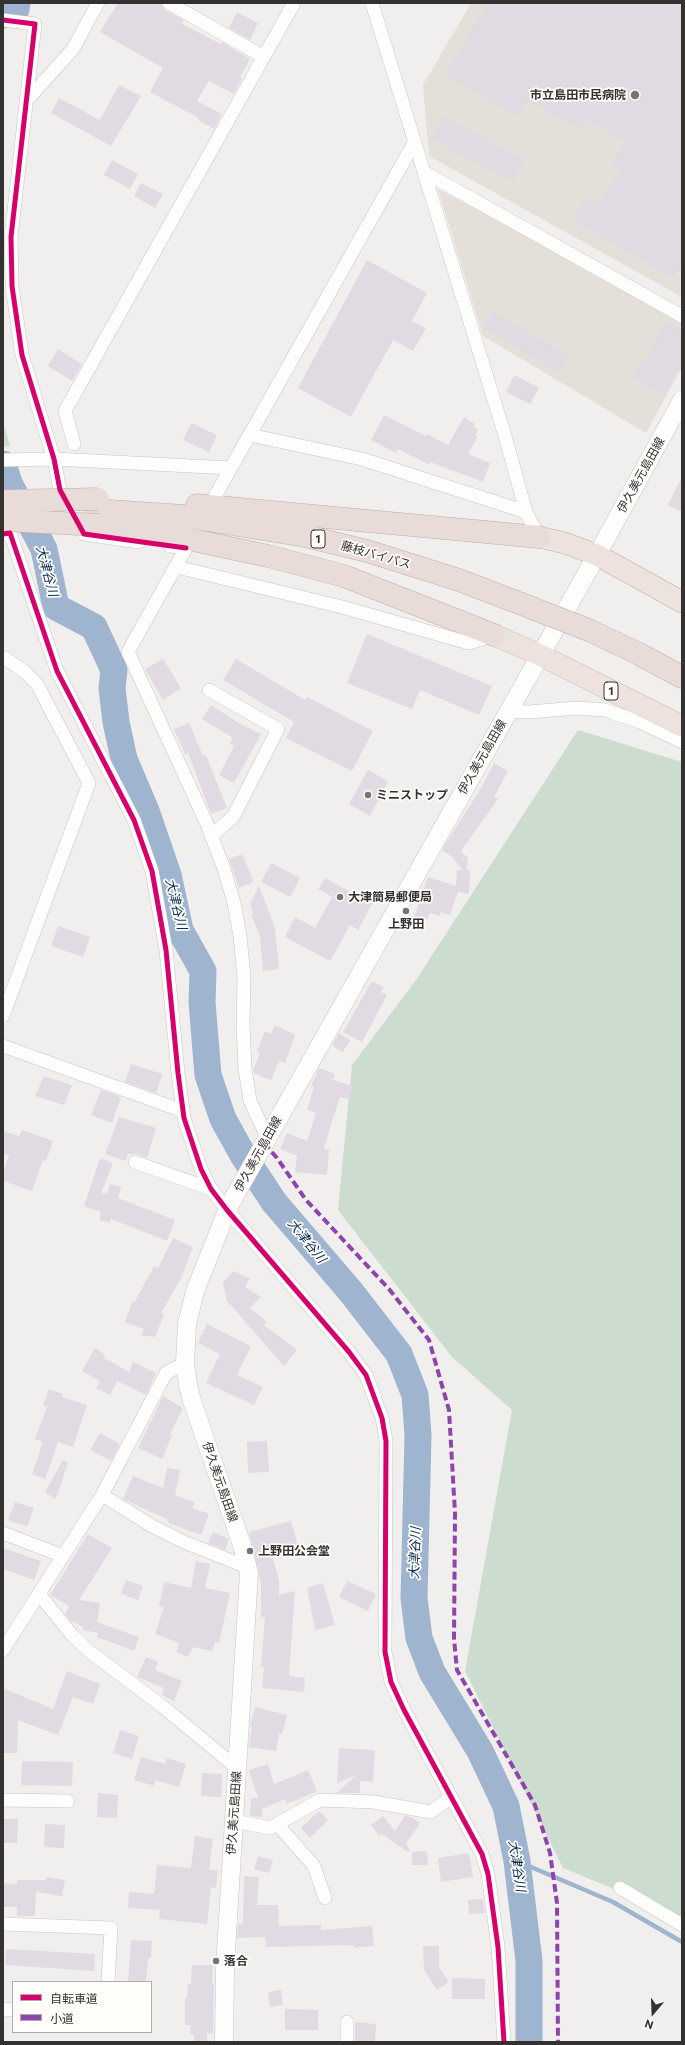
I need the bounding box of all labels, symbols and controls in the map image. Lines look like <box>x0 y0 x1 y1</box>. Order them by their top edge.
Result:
place label: 市立島田市民病院 <box>530 88 626 102</box>
marker: 市立島田市民病院 <box>629 89 641 101</box>
street label: 伊久美元島田線 <box>614 435 668 515</box>
road number: 1 <box>311 530 325 548</box>
street label: 藤枝バイパス <box>339 538 413 572</box>
water label: 大津谷川 <box>33 544 61 598</box>
road number: 1 <box>604 682 618 700</box>
street label: 伊久美元島田線 <box>455 717 509 797</box>
place label: ミニストップ <box>376 788 448 802</box>
marker: ミニストップ <box>363 790 373 800</box>
water label: 大津谷川 <box>162 877 190 931</box>
place label: 大津簡易郵便局 <box>348 890 432 904</box>
marker: 大津簡易郵便局 <box>335 892 345 902</box>
marker: 上野田 <box>401 906 411 916</box>
place label: 上野田 <box>388 917 424 931</box>
street label: 伊久美元島田線 <box>231 1114 285 1194</box>
water label: 大津谷川 <box>285 1216 329 1266</box>
street label: 伊久美元島田線 <box>200 1440 240 1524</box>
water label: 大津谷川 <box>406 1527 424 1579</box>
place label: 上野田公会堂 <box>258 1544 330 1558</box>
marker: 上野田公会堂 <box>245 1546 255 1556</box>
street label: 伊久美元島田線 <box>224 1771 244 1855</box>
water label: 大津谷川 <box>505 1839 529 1893</box>
place label: 落合 <box>224 1954 248 1968</box>
marker: 落合 <box>211 1956 221 1966</box>
legend <box>12 1981 152 2033</box>
text: 自転車道 <box>50 1991 98 2005</box>
north arrow <box>633 1993 673 2033</box>
text: 小道 <box>50 2011 74 2025</box>
text: N <box>643 2017 655 2032</box>

